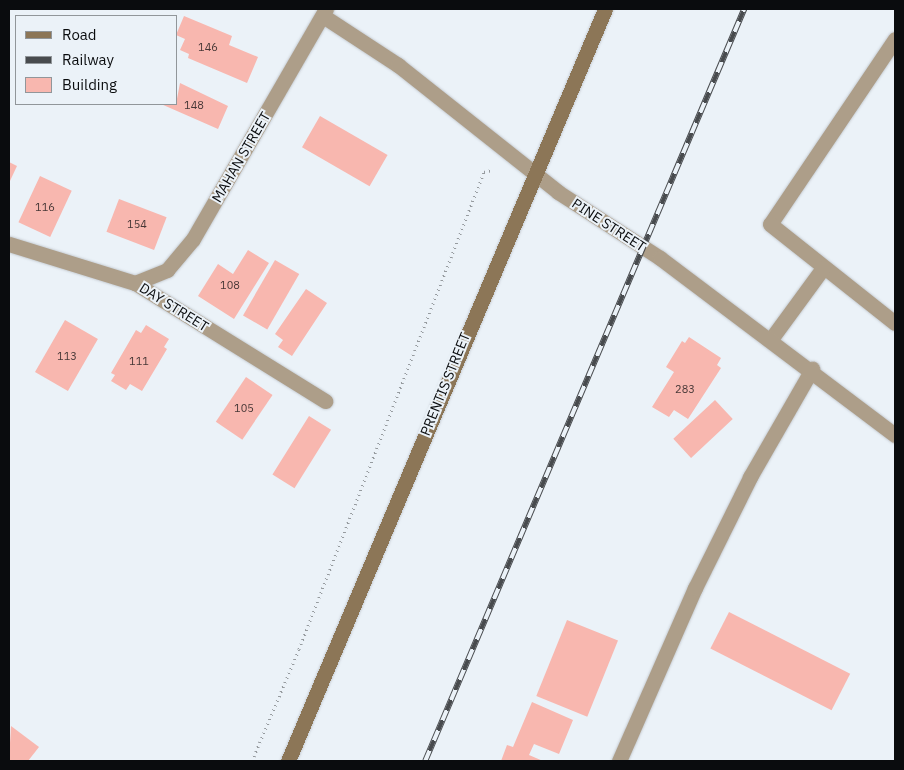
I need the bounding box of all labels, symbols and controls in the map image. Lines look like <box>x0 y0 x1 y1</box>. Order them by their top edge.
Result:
legend <box>15 15 178 105</box>
text: Road <box>62 25 97 44</box>
house number: 146 <box>198 40 218 54</box>
text: Railway <box>62 50 114 69</box>
text: Building <box>62 75 117 94</box>
house number: 148 <box>184 98 204 112</box>
street label: MAHAN STREET <box>208 109 274 205</box>
street label: PINE STREET <box>569 195 649 255</box>
house number: 116 <box>35 200 55 214</box>
house number: 154 <box>127 217 147 231</box>
house number: 108 <box>220 278 240 292</box>
street label: DAY STREET <box>136 279 212 335</box>
street label: PRENTIS STREET <box>417 330 473 438</box>
house number: 113 <box>57 349 77 363</box>
house number: 111 <box>129 354 149 368</box>
house number: 283 <box>675 382 695 396</box>
house number: 105 <box>234 401 254 415</box>

